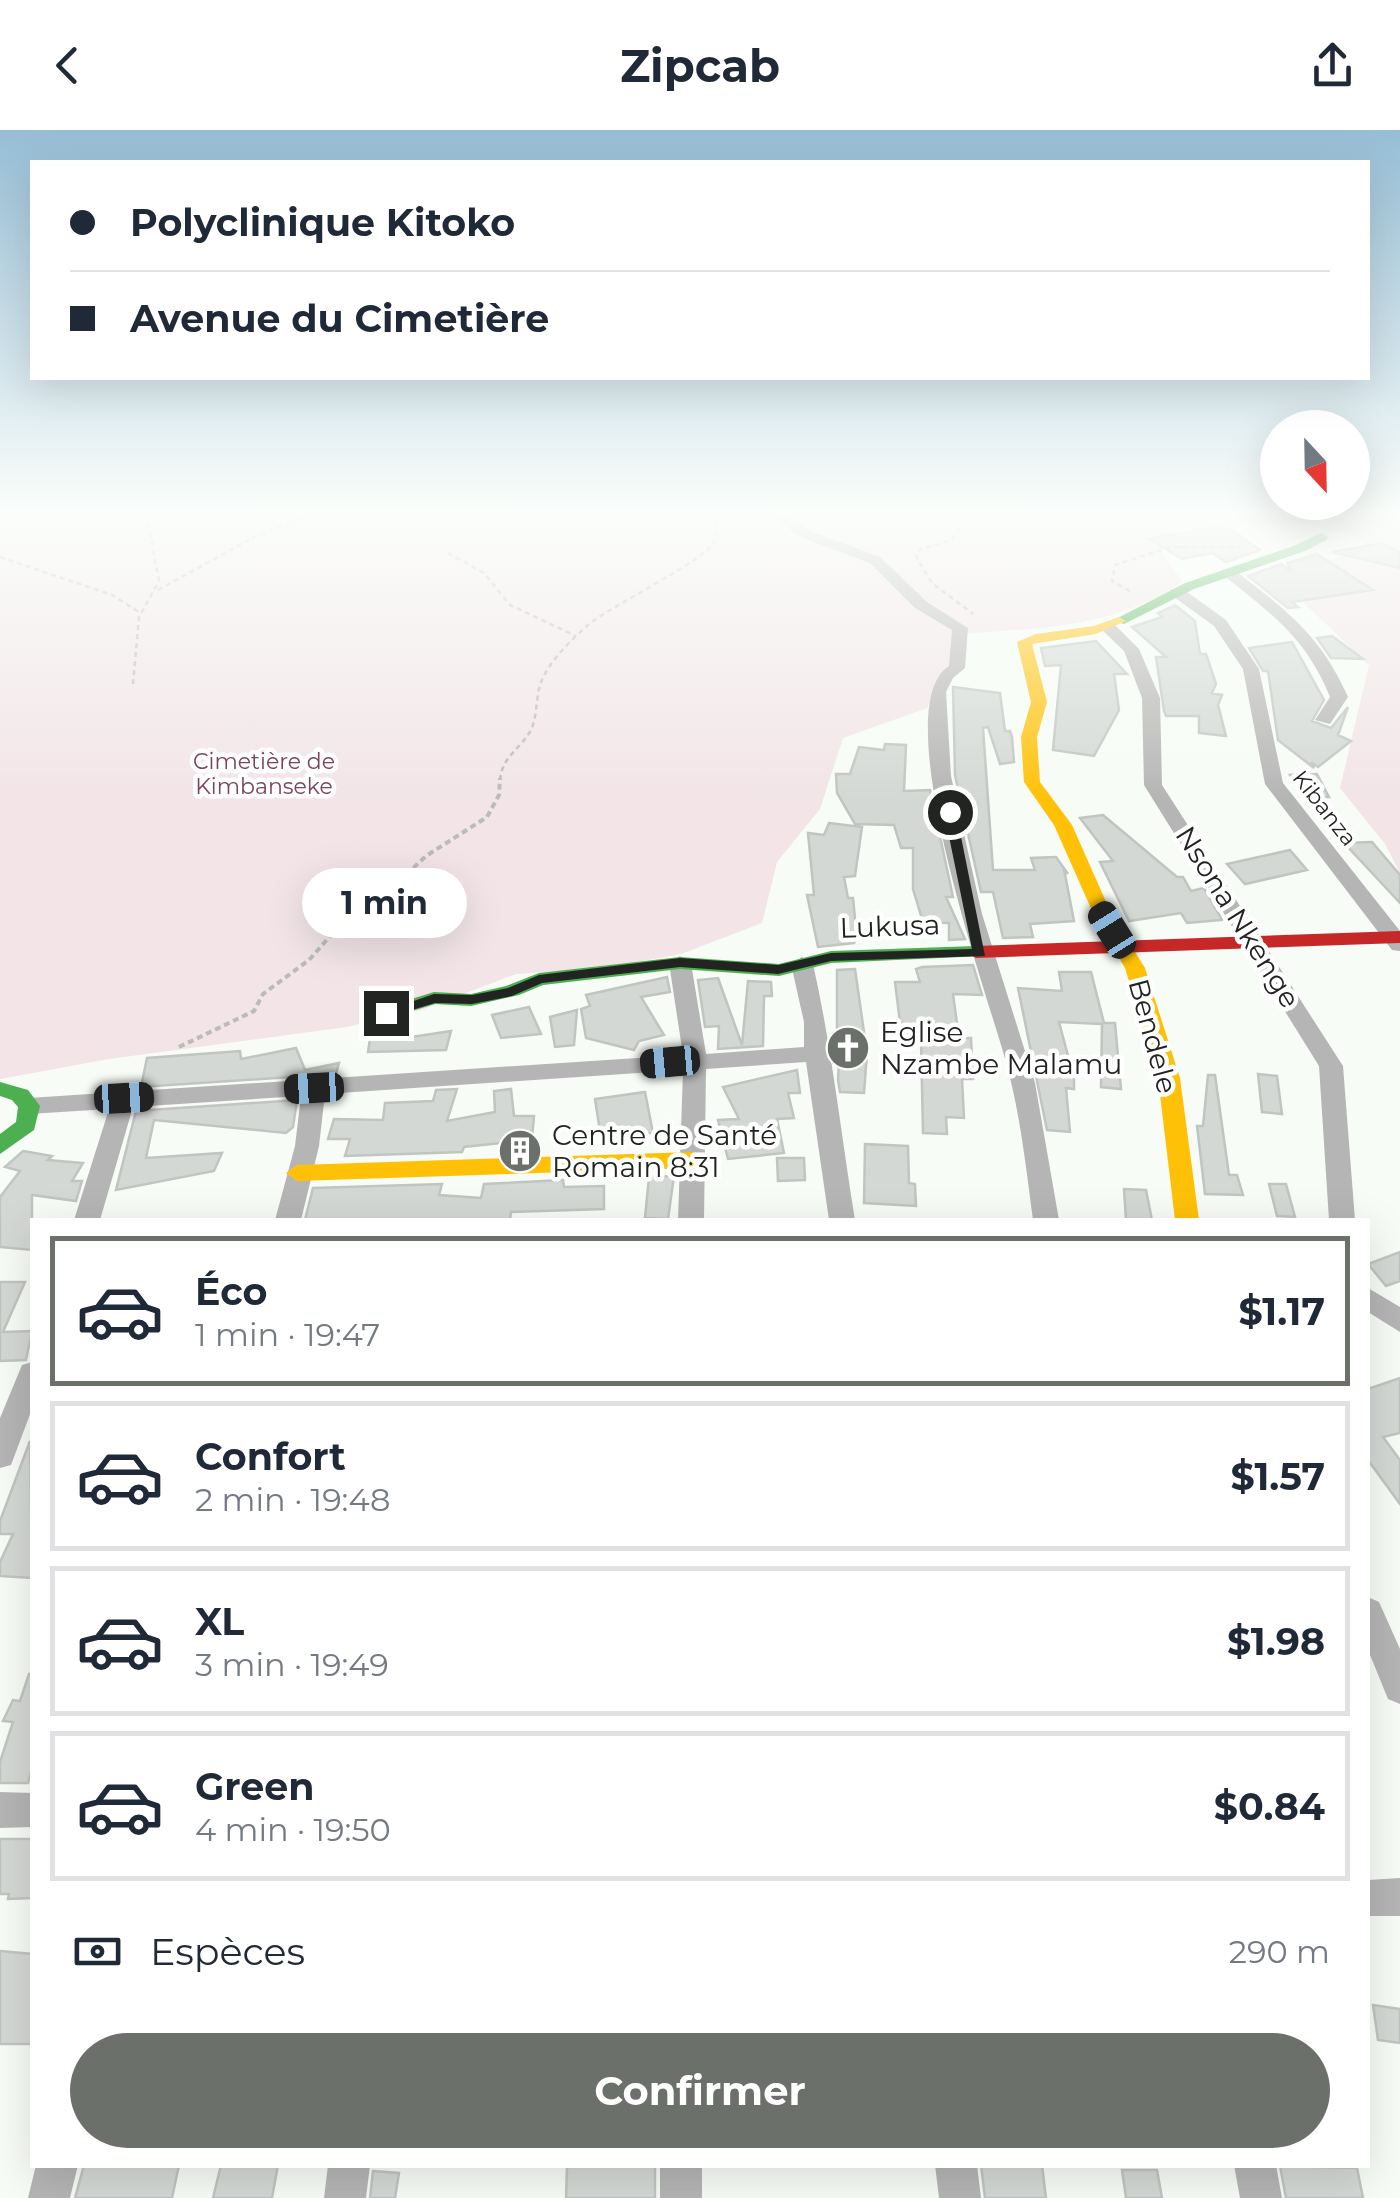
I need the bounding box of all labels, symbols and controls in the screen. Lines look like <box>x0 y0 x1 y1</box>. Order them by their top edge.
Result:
icon: back <box>40 38 95 93</box>
text: Zipcab <box>620 38 780 93</box>
icon: share <box>1305 38 1360 93</box>
text: Polyclinique Kitoko <box>130 199 515 246</box>
text: Avenue du Cimetière <box>130 295 549 342</box>
north arrow <box>1260 410 1370 520</box>
map controls <box>1260 410 1370 520</box>
park label: Cimetière de Kimbanseke <box>193 748 335 800</box>
street label: Kibanza <box>1287 765 1362 851</box>
route start <box>928 790 973 835</box>
street label: Nsona Nkenge <box>1169 820 1307 1014</box>
callout: 1 min <box>304 868 468 938</box>
text: 1 min <box>341 883 428 922</box>
car <box>1083 897 1141 963</box>
street label: Lukusa <box>839 907 941 945</box>
street label: Bendele <box>1121 975 1185 1097</box>
route end <box>364 991 409 1036</box>
place label: Eglise Nzambe Malamu <box>880 1015 1122 1081</box>
church icon: Eglise Nzambe Malamu <box>825 1025 871 1071</box>
car <box>639 1044 701 1080</box>
car <box>283 1071 345 1105</box>
car <box>93 1081 155 1115</box>
place label: Centre de Santé Romain 8:31 <box>552 1118 777 1184</box>
building icon: Centre de Santé Romain 8:31 <box>497 1128 543 1174</box>
icon: car <box>75 1266 165 1356</box>
text: Éco <box>195 1268 267 1315</box>
text: $1.17 <box>1238 1288 1325 1335</box>
text: 1 min · 19:47 <box>195 1315 380 1354</box>
icon: car <box>75 1431 165 1521</box>
text: Confort <box>195 1433 346 1480</box>
text: $1.57 <box>1231 1453 1325 1500</box>
text: 2 min · 19:48 <box>195 1480 390 1519</box>
icon: car <box>75 1596 165 1686</box>
text: XL <box>195 1598 244 1645</box>
text: $1.98 <box>1227 1618 1325 1665</box>
text: 3 min · 19:49 <box>195 1645 389 1684</box>
icon: car <box>75 1761 165 1851</box>
text: Green <box>195 1763 315 1810</box>
text: $0.84 <box>1214 1783 1325 1830</box>
text: 4 min · 19:50 <box>195 1810 391 1849</box>
icon: cash <box>70 1924 125 1979</box>
text: Espèces <box>150 1928 305 1975</box>
text: 290 m <box>1229 1932 1330 1971</box>
button: Confirmer <box>70 2033 1330 2148</box>

